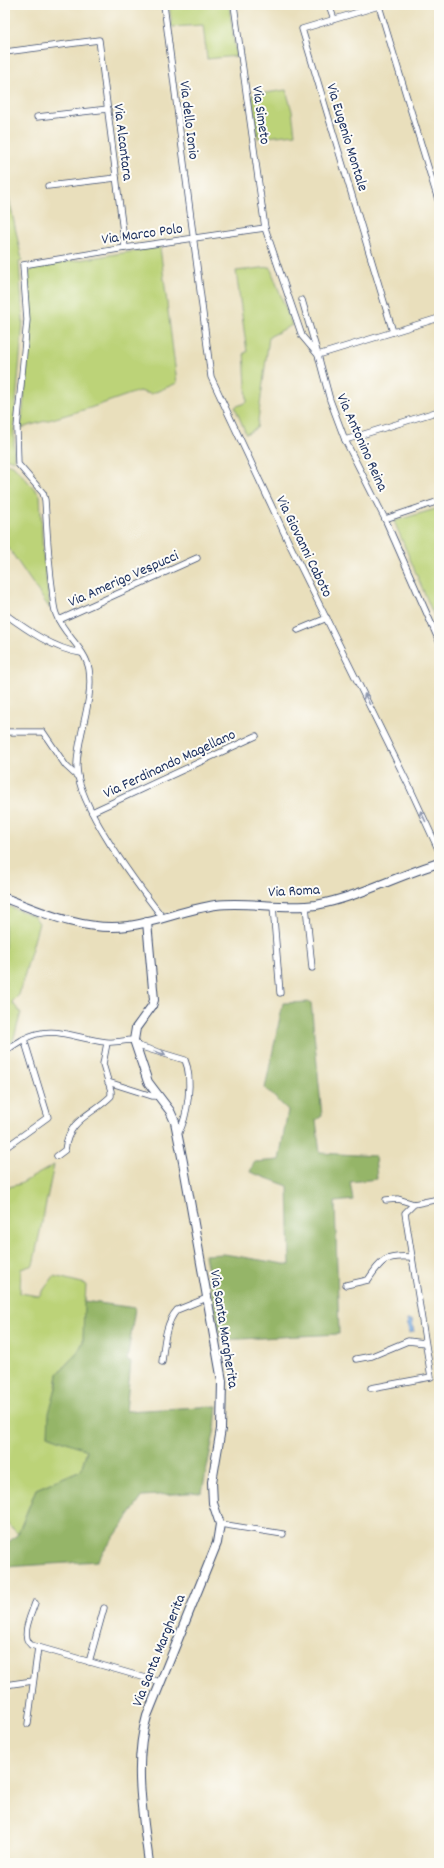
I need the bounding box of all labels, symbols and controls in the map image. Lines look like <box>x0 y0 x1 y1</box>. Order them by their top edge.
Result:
street label: Via dello Ionio <box>172 80 204 161</box>
street label: Via Eugenio Montale <box>319 81 373 195</box>
street label: Via Simeto <box>245 85 275 146</box>
street label: Via Alcantara <box>106 103 138 183</box>
street label: Via Marco Polo <box>100 218 185 252</box>
street label: Via Antonino Reina <box>330 390 393 496</box>
street label: Via Giovanni Caboto <box>269 492 337 602</box>
street label: Via Amerigo Vespucci <box>65 546 183 614</box>
one-way arrow <box>362 693 370 705</box>
street label: Via Ferdinando Magellano <box>100 724 240 805</box>
one-way arrow <box>419 810 426 822</box>
street label: Via Roma <box>268 880 321 904</box>
one-way arrow <box>153 1050 166 1057</box>
street label: Via Santa Margherita <box>203 1269 243 1391</box>
street label: Via Santa Margherita <box>127 1590 193 1710</box>

